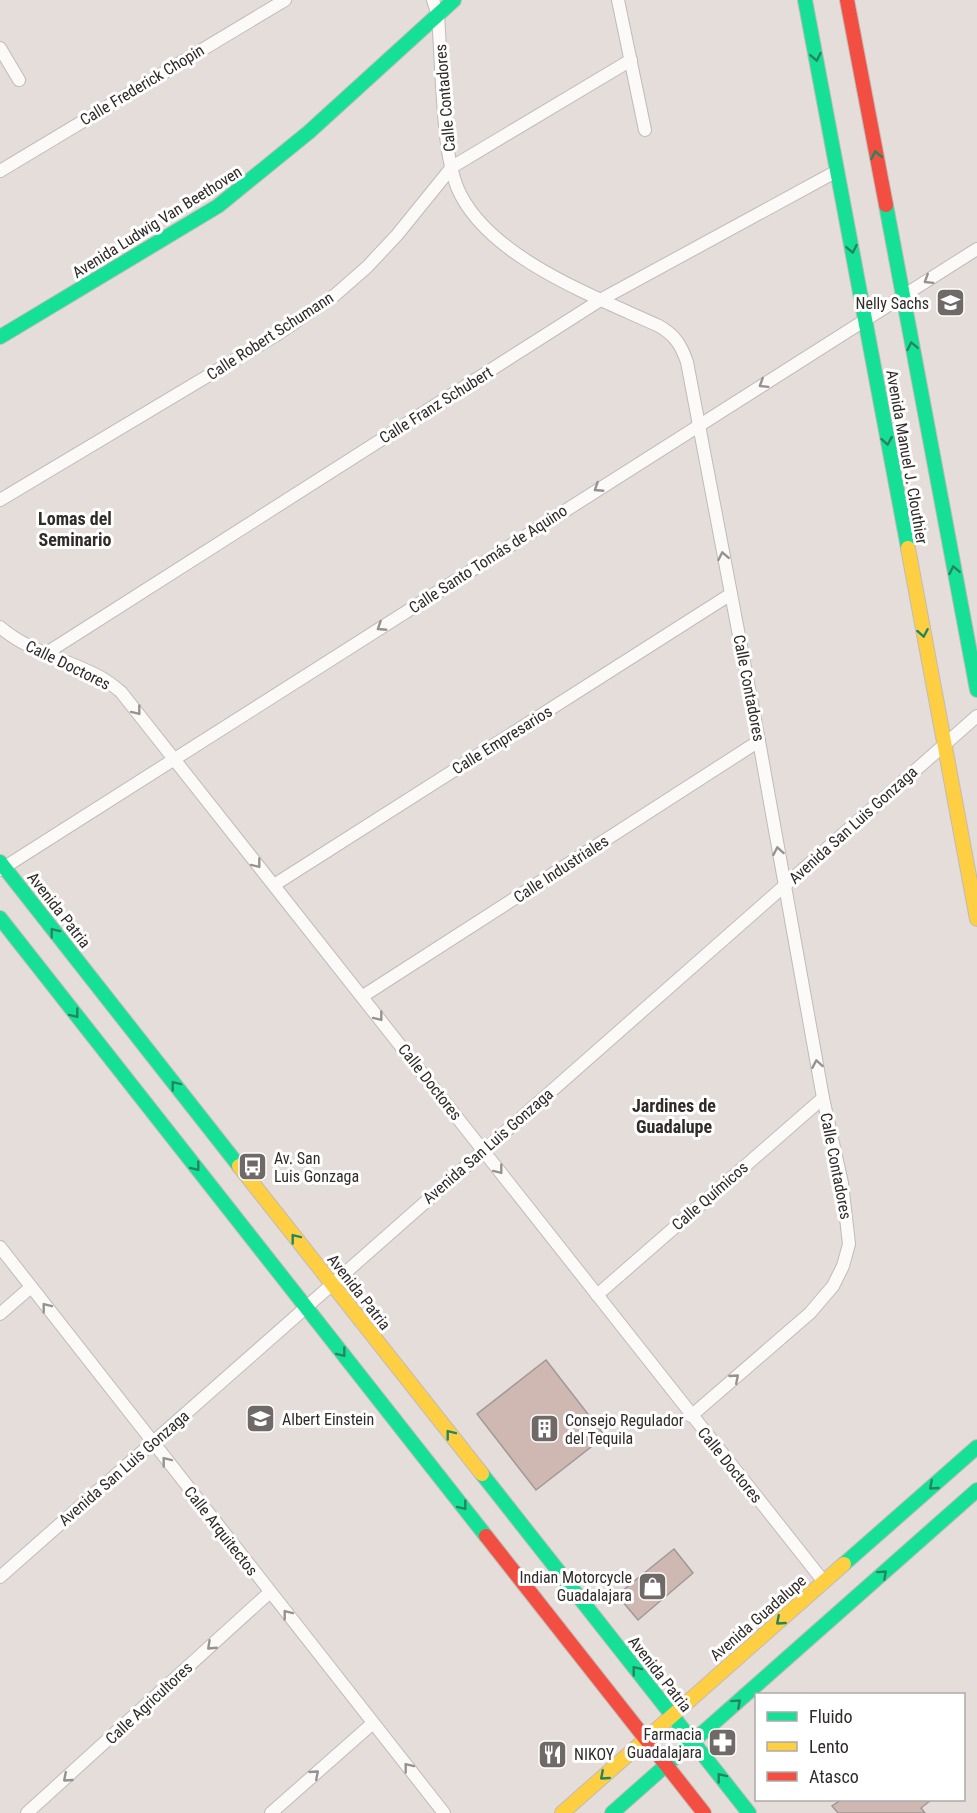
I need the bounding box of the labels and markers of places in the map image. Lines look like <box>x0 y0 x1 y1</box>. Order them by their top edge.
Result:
school or university icon: Nelly Sachs <box>934 287 966 319</box>
place label: Nelly Sachs <box>856 294 929 313</box>
place label: Av. San Luis Gonzaga <box>274 1149 359 1186</box>
bus stop icon: Av. San Luis Gonzaga <box>237 1151 269 1183</box>
school or university icon: Albert Einstein <box>245 1403 277 1435</box>
place label: Albert Einstein <box>282 1410 374 1429</box>
place label: Consejo Regulador del Tequila <box>565 1411 684 1448</box>
building icon: Consejo Regulador del Tequila <box>528 1413 560 1445</box>
place label: Indian Motorcycle Guadalajara <box>520 1568 632 1605</box>
shop icon: Indian Motorcycle Guadalajara <box>637 1570 669 1602</box>
place label: Farmacia Guadalajara <box>627 1725 702 1762</box>
pharmacy icon: Farmacia Guadalajara <box>707 1727 739 1759</box>
restaurant icon: NIKOY <box>537 1738 569 1770</box>
place label: NIKOY <box>574 1745 615 1764</box>

